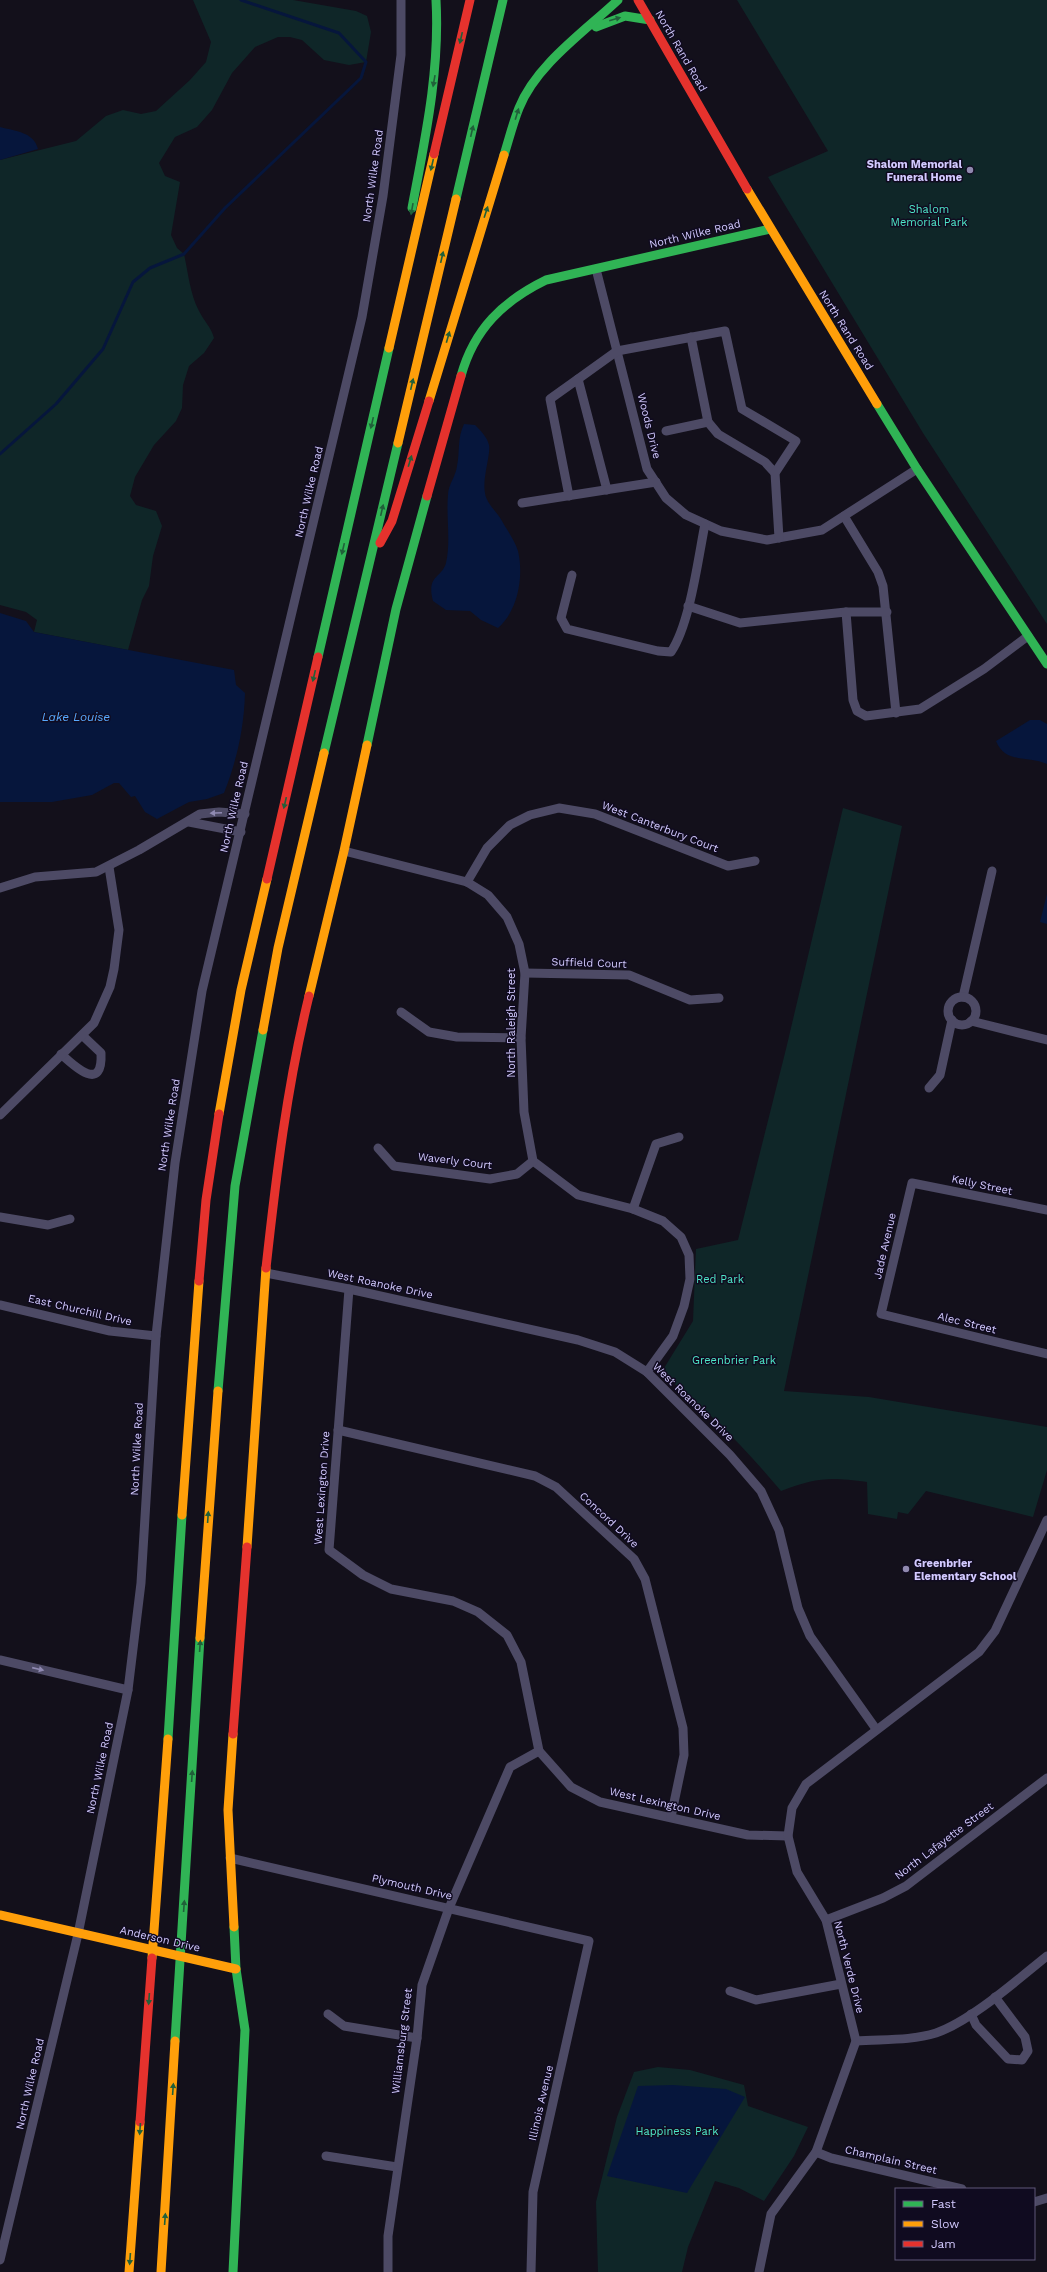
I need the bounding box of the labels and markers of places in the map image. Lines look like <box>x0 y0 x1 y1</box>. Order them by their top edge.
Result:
place label: Shalom Memorial Funeral Home <box>867 158 962 184</box>
marker: Shalom Memorial Funeral Home <box>965 165 975 175</box>
place label: Greenbrier Elementary School <box>914 1557 1017 1583</box>
marker: Greenbrier Elementary School <box>901 1564 911 1574</box>

